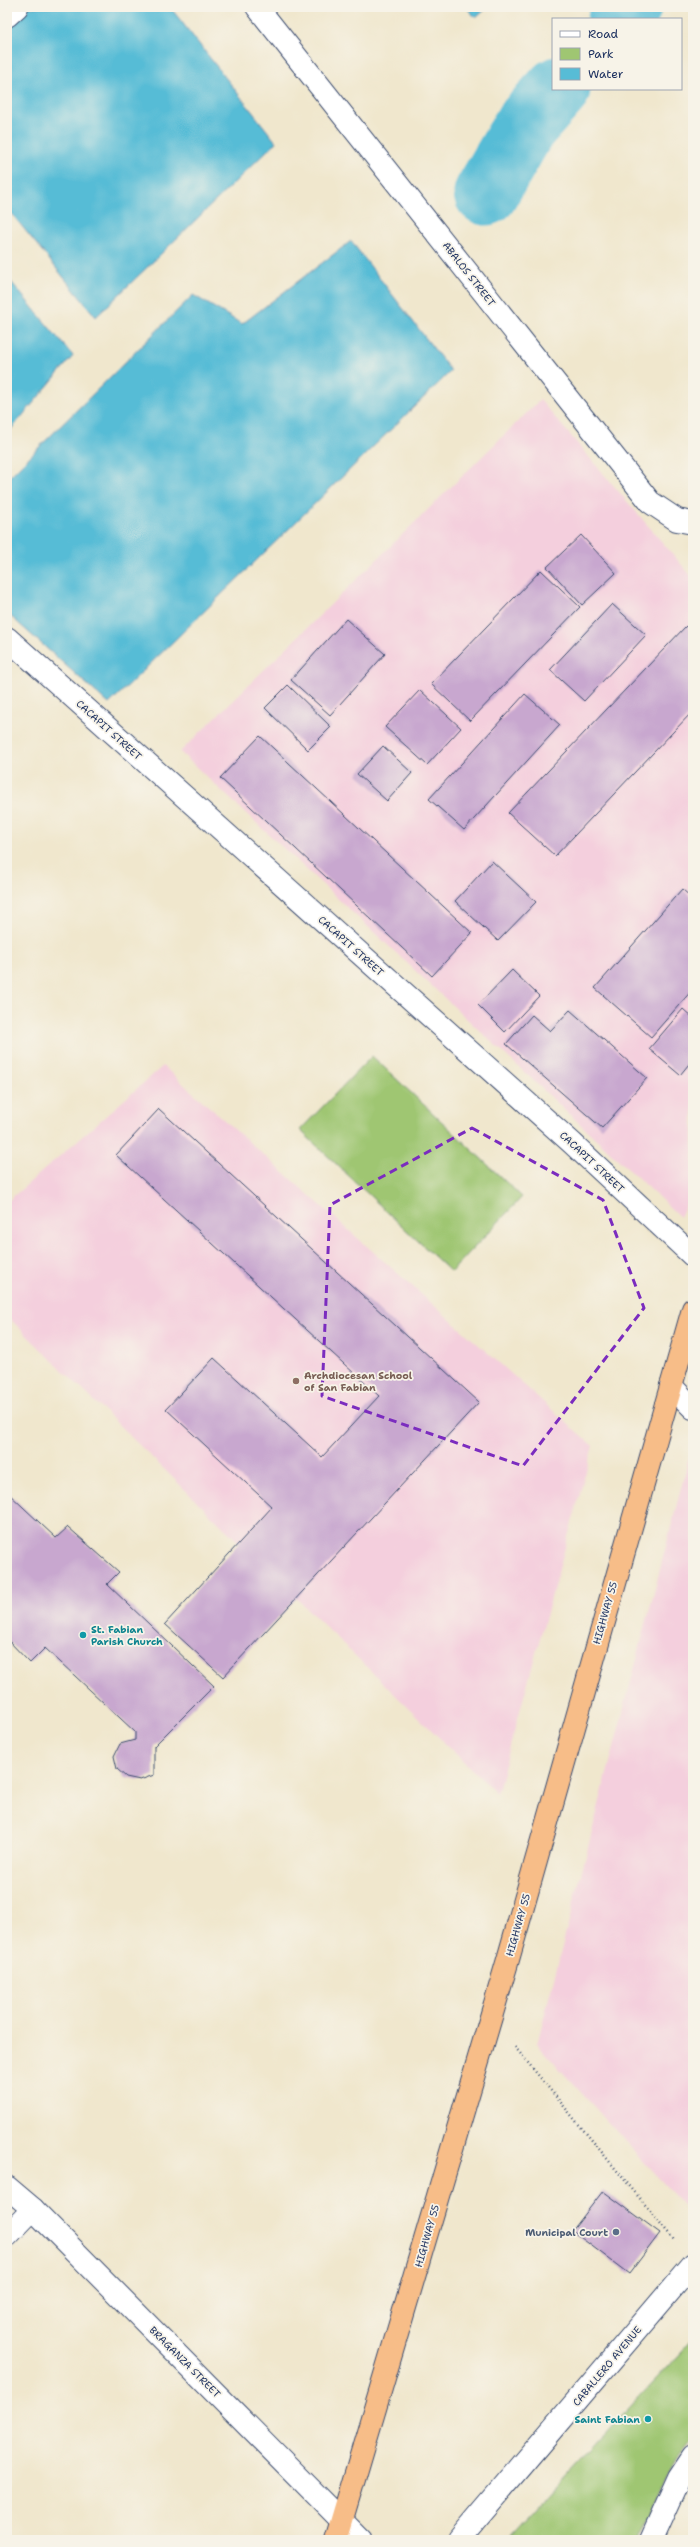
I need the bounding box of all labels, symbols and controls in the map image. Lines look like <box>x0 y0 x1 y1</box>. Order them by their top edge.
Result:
legend <box>552 18 682 90</box>
text: Road <box>588 26 619 42</box>
text: Park <box>588 46 614 62</box>
text: Water <box>588 66 624 82</box>
street label: ABALOS STREET <box>440 239 498 309</box>
street label: CACAPIT STREET <box>74 697 144 763</box>
street label: CACAPIT STREET <box>316 913 386 979</box>
street label: CACAPIT STREET <box>557 1129 627 1195</box>
place label: Archdiocesan School of San Fabian <box>304 1369 413 1394</box>
marker: Archdiocesan School of San Fabian <box>291 1376 301 1386</box>
street label: HIGHWAY 55 <box>590 1580 620 1646</box>
place label: St. Fabian Parish Church <box>91 1623 163 1648</box>
marker: St. Fabian Parish Church <box>78 1630 88 1640</box>
street label: HIGHWAY 55 <box>503 1892 533 1958</box>
street label: HIGHWAY 55 <box>412 2203 442 2269</box>
place label: Municipal Court <box>525 2226 608 2239</box>
marker: Municipal Court <box>611 2227 621 2237</box>
street label: CABALLERO AVENUE <box>570 2323 644 2409</box>
street label: BRAGANZA STREET <box>147 2324 223 2400</box>
place label: Saint Fabian <box>575 2413 640 2426</box>
marker: Saint Fabian <box>643 2414 653 2424</box>

